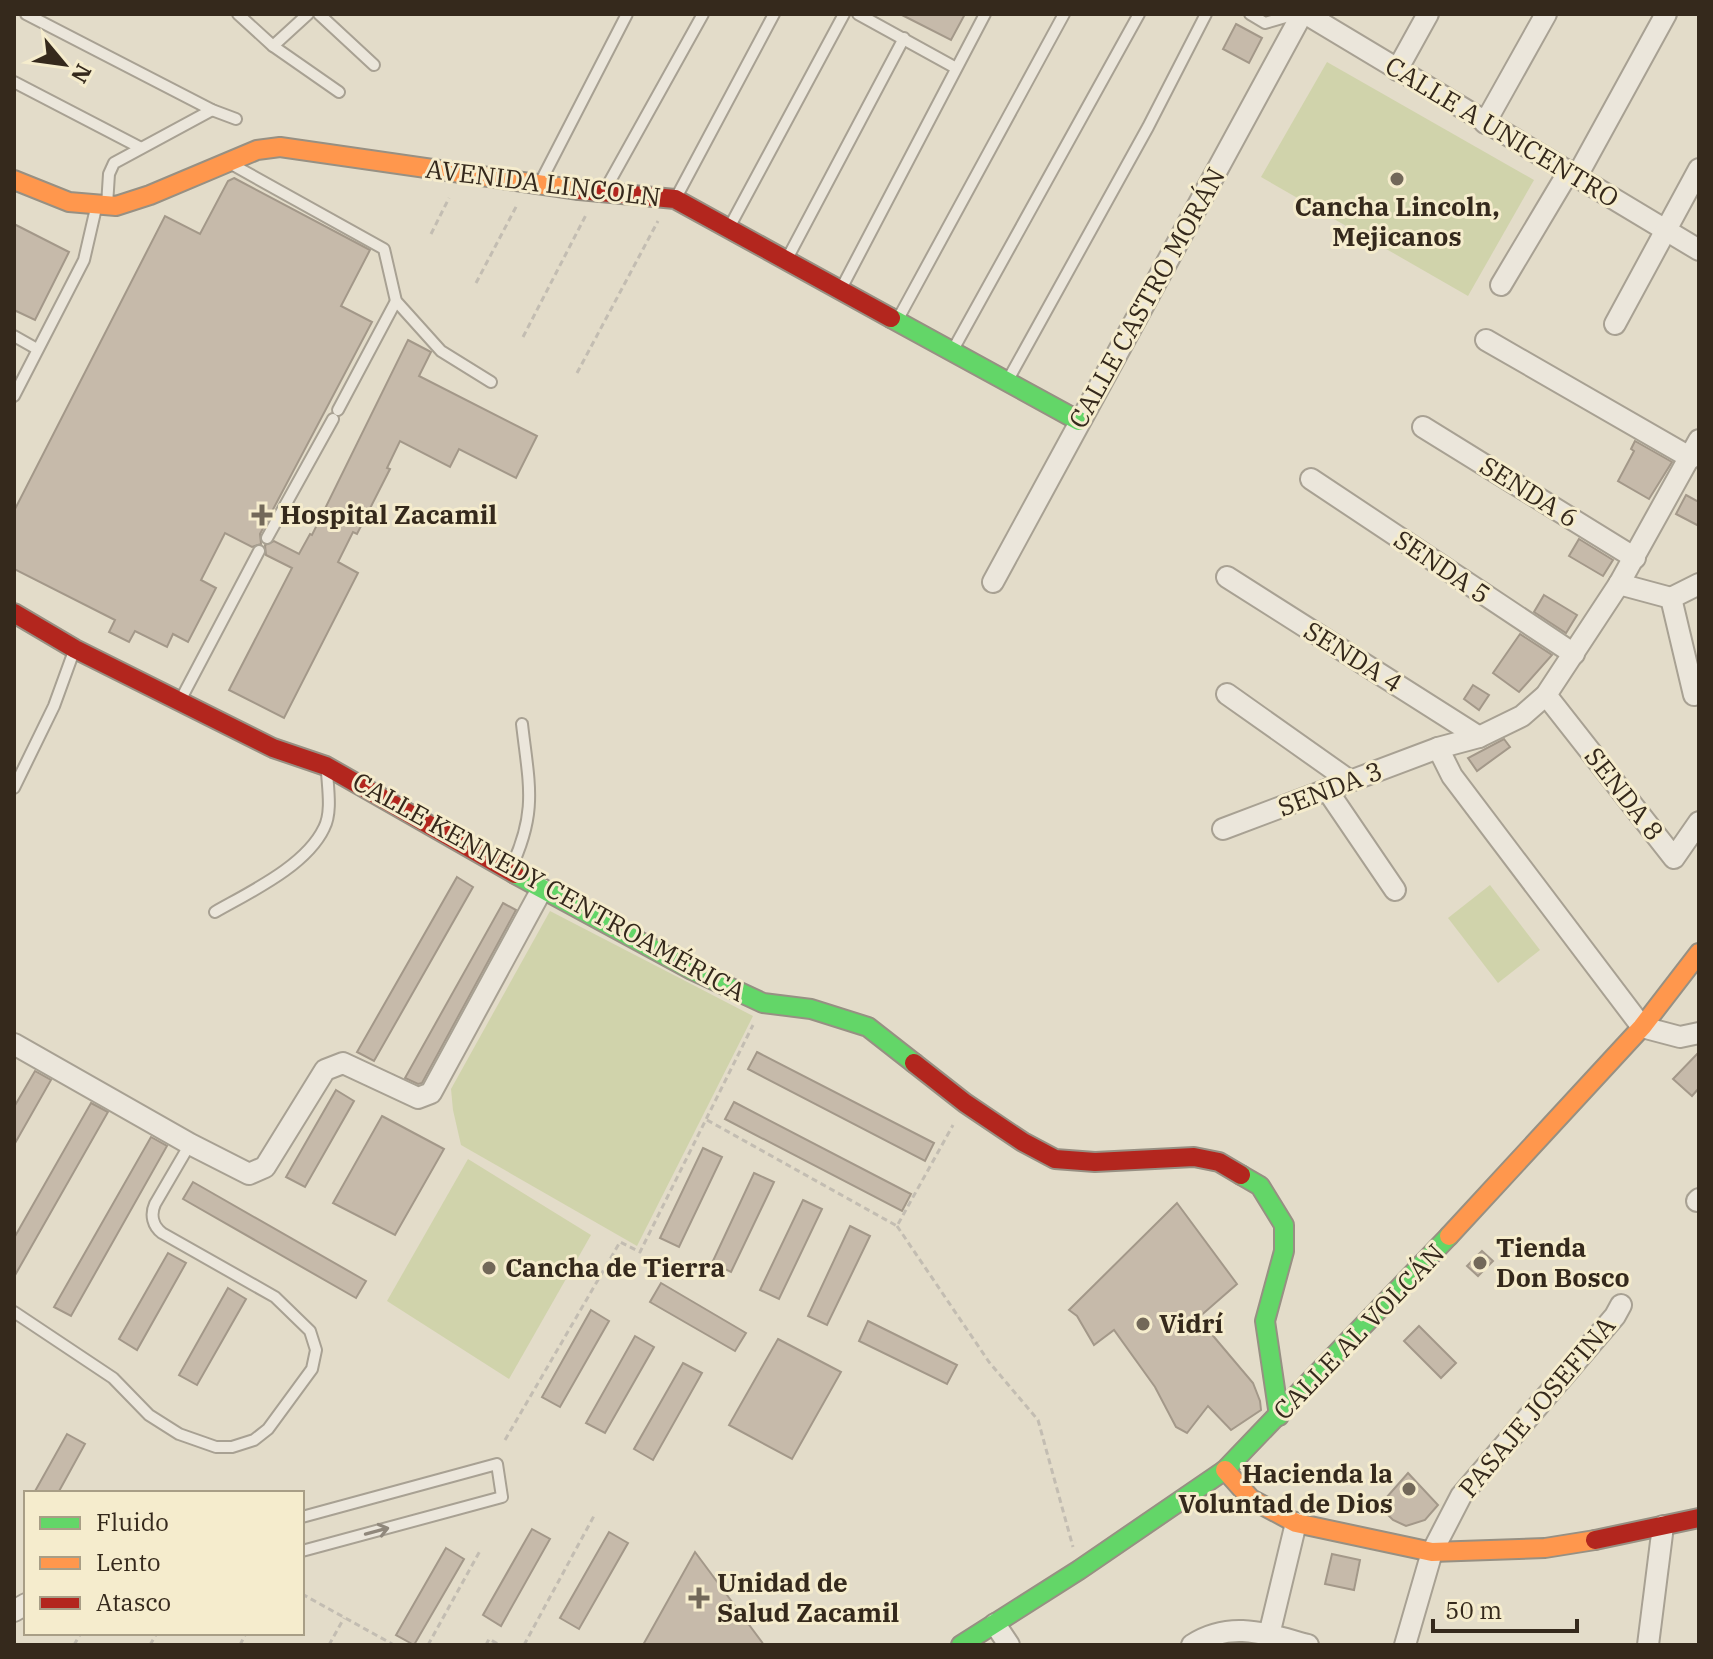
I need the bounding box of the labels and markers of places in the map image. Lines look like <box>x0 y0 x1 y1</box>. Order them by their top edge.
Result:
marker: Cancha Lincoln, Mejicanos <box>1388 170 1406 188</box>
place label: Cancha Lincoln, Mejicanos <box>1294 189 1500 253</box>
place label: Hospital Zacamil <box>280 497 497 531</box>
marker: Hospital Zacamil <box>251 504 273 526</box>
place label: Tienda Don Bosco <box>1496 1230 1630 1294</box>
place label: Cancha de Tierra <box>505 1250 726 1284</box>
marker: Tienda Don Bosco <box>1471 1254 1489 1272</box>
marker: Cancha de Tierra <box>480 1259 498 1277</box>
place label: Vidrí <box>1159 1306 1223 1340</box>
marker: Vidrí <box>1134 1315 1152 1333</box>
place label: Hacienda la Voluntad de Dios <box>1178 1456 1393 1520</box>
marker: Hacienda la Voluntad de Dios <box>1400 1480 1418 1498</box>
place label: Unidad de Salud Zacamil <box>717 1565 899 1629</box>
marker: Unidad de Salud Zacamil <box>688 1587 710 1609</box>

